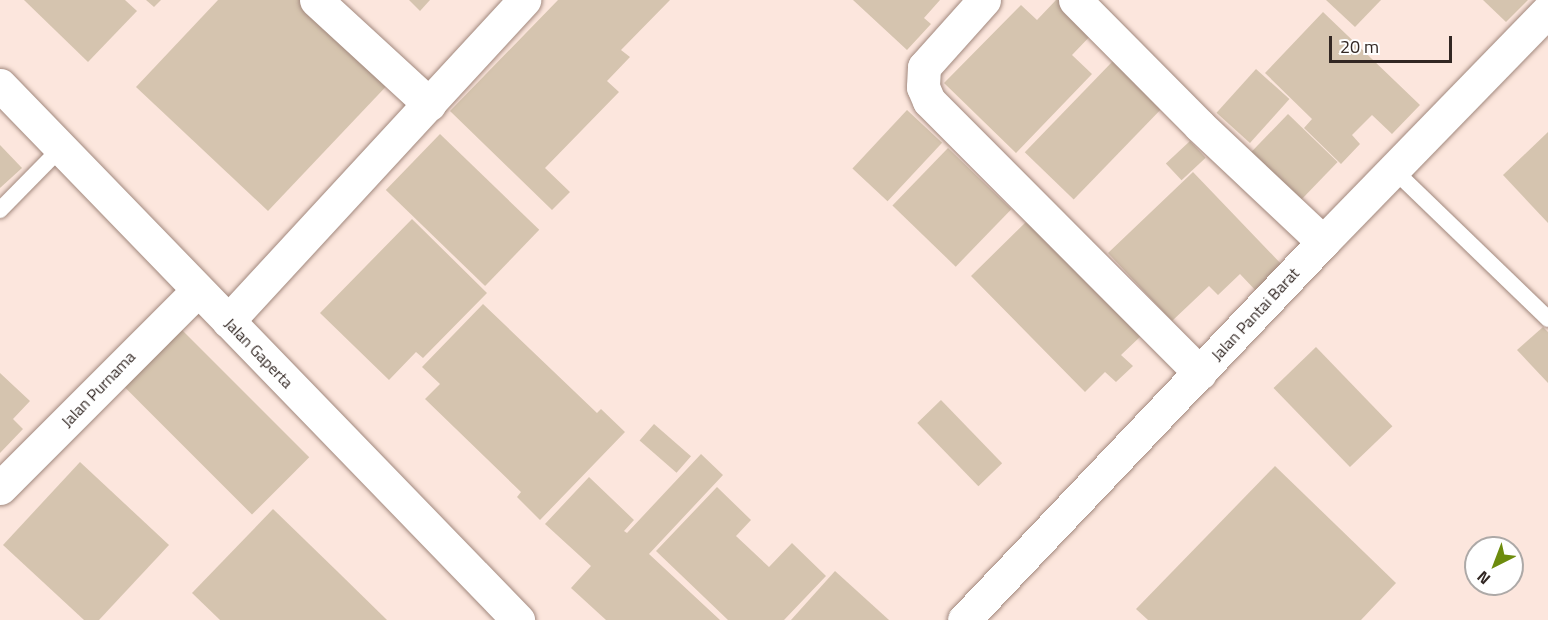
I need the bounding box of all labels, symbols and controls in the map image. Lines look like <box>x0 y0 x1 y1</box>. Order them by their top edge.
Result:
scale bar <box>1332 24 1455 62</box>
text: 20 m <box>1340 33 1379 60</box>
street label: Jalan Pantai Barat <box>1207 264 1303 364</box>
street label: Jalan Gaperta <box>221 314 297 392</box>
street label: Jalan Purnama <box>57 347 139 431</box>
north arrow <box>1464 536 1524 596</box>
text: N <box>1471 565 1495 591</box>

